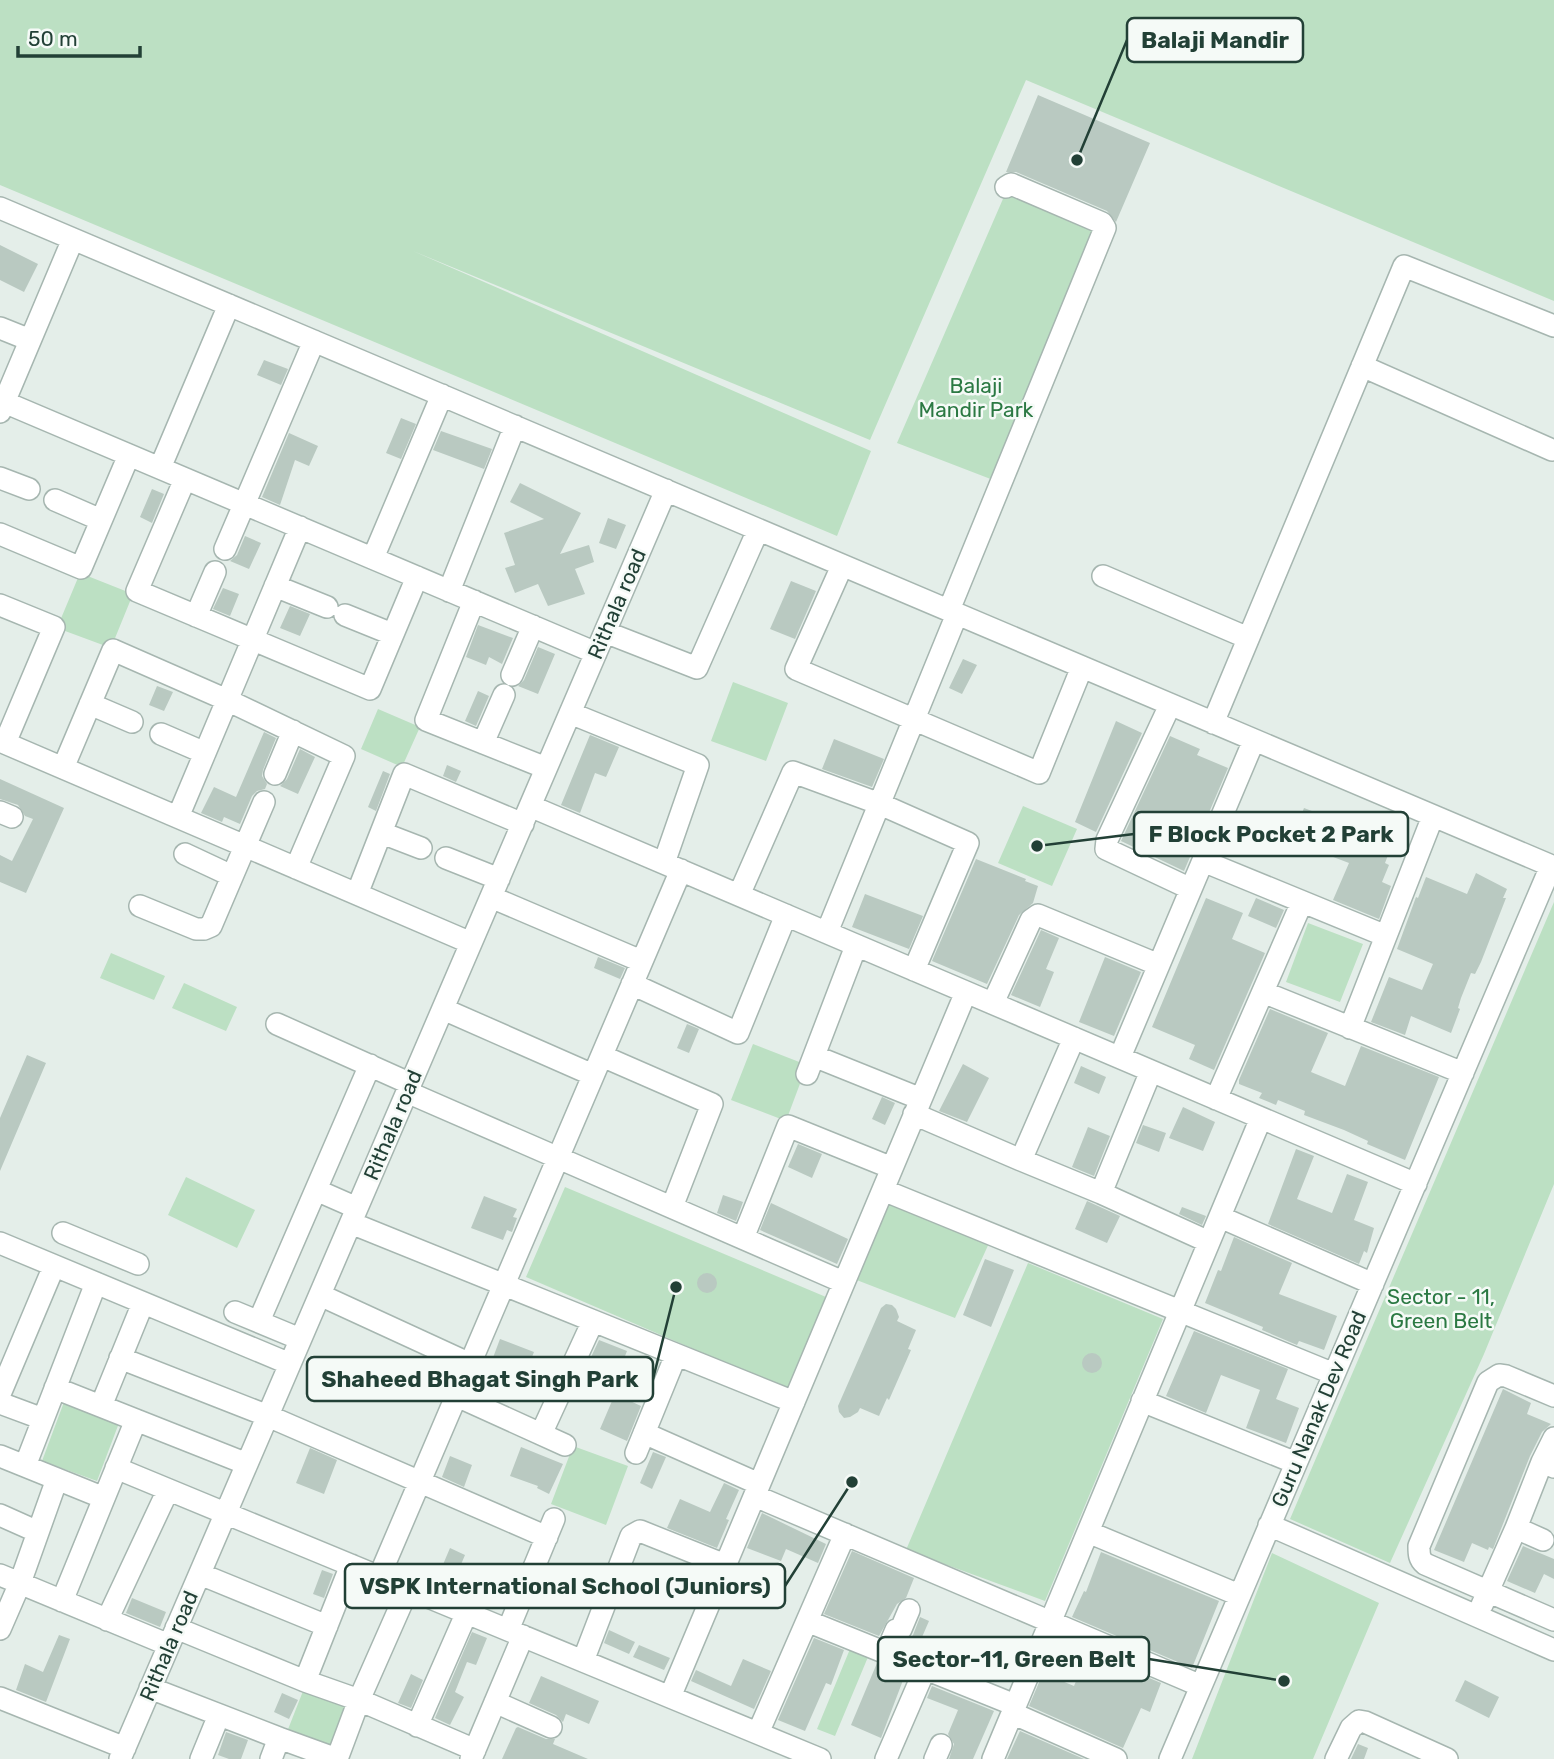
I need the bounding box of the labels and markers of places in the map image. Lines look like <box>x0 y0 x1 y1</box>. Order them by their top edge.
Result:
callout: Balaji Mandir <box>1127 18 1303 62</box>
callout: F Block Pocket 2 Park <box>1134 812 1408 856</box>
callout: Shaheed Bhagat Singh Park <box>307 1357 653 1401</box>
callout: VSPK International School (Juniors) <box>345 1564 785 1608</box>
callout: Sector-11, Green Belt <box>878 1637 1149 1681</box>

